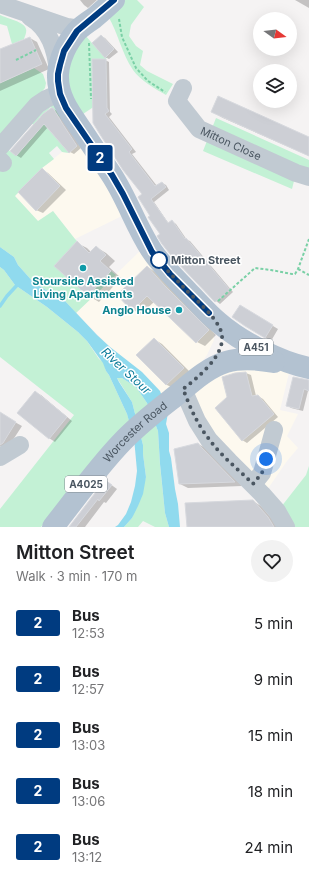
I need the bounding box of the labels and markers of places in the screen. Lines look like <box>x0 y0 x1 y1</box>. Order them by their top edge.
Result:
marker: Mitton Street <box>150 251 168 269</box>
place label: Mitton Street <box>171 253 241 267</box>
marker: Stourside Assisted Living Apartments <box>78 263 88 273</box>
place label: Stourside Assisted Living Apartments <box>32 274 134 301</box>
place label: Anglo House <box>102 303 171 317</box>
marker: Anglo House <box>174 305 184 315</box>

